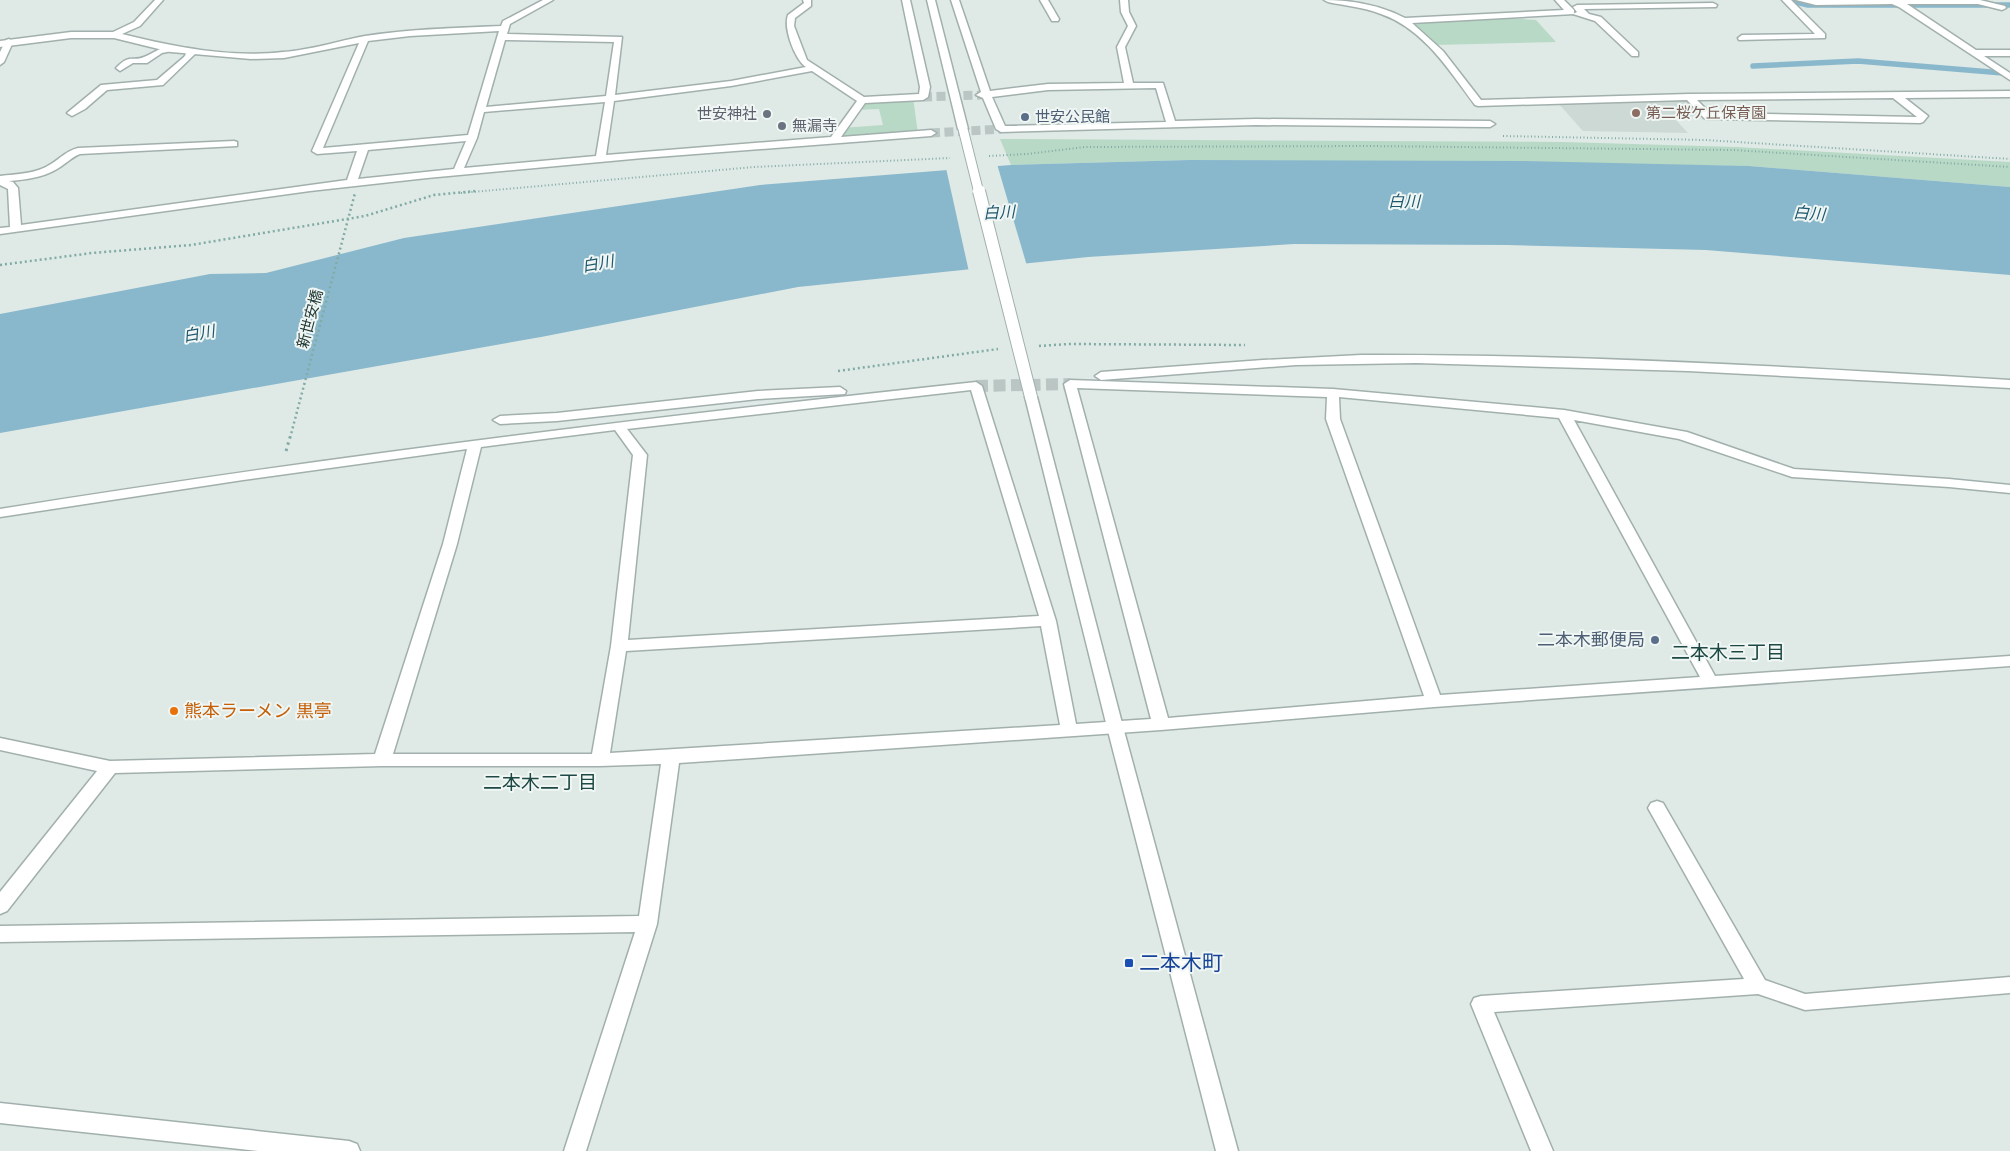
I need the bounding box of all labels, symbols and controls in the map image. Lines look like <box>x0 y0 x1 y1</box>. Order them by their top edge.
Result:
place label: 第二桜ケ丘保育園 <box>1646 103 1766 123</box>
place label: 世安神社 <box>697 104 757 124</box>
place label: 世安公民館 <box>1035 107 1110 127</box>
marker: 第二桜ケ丘保育園 <box>1630 107 1642 119</box>
marker: 世安神社 <box>761 108 773 120</box>
marker: 世安公民館 <box>1019 111 1031 123</box>
place label: 無漏寺 <box>792 116 837 136</box>
marker: 無漏寺 <box>776 120 788 132</box>
water label: 白川 <box>1388 191 1422 213</box>
water label: 白川 <box>982 201 1018 225</box>
water label: 白川 <box>1792 202 1828 226</box>
water label: 白川 <box>580 250 618 278</box>
street label: 新世安橋 <box>293 287 327 351</box>
water label: 白川 <box>181 320 219 348</box>
place label: 二本木郵便局 <box>1537 628 1645 652</box>
marker: 二本木郵便局 <box>1649 634 1661 646</box>
district label: 二本木三丁目 <box>1671 640 1785 666</box>
place label: 熊本ラーメン 黒亭 <box>184 699 332 723</box>
marker: 熊本ラーメン 黒亭 <box>168 705 180 717</box>
district label: 二本木二丁目 <box>483 770 597 796</box>
place label: 二本木町 <box>1139 949 1223 977</box>
marker: 二本木町 <box>1123 957 1135 969</box>

